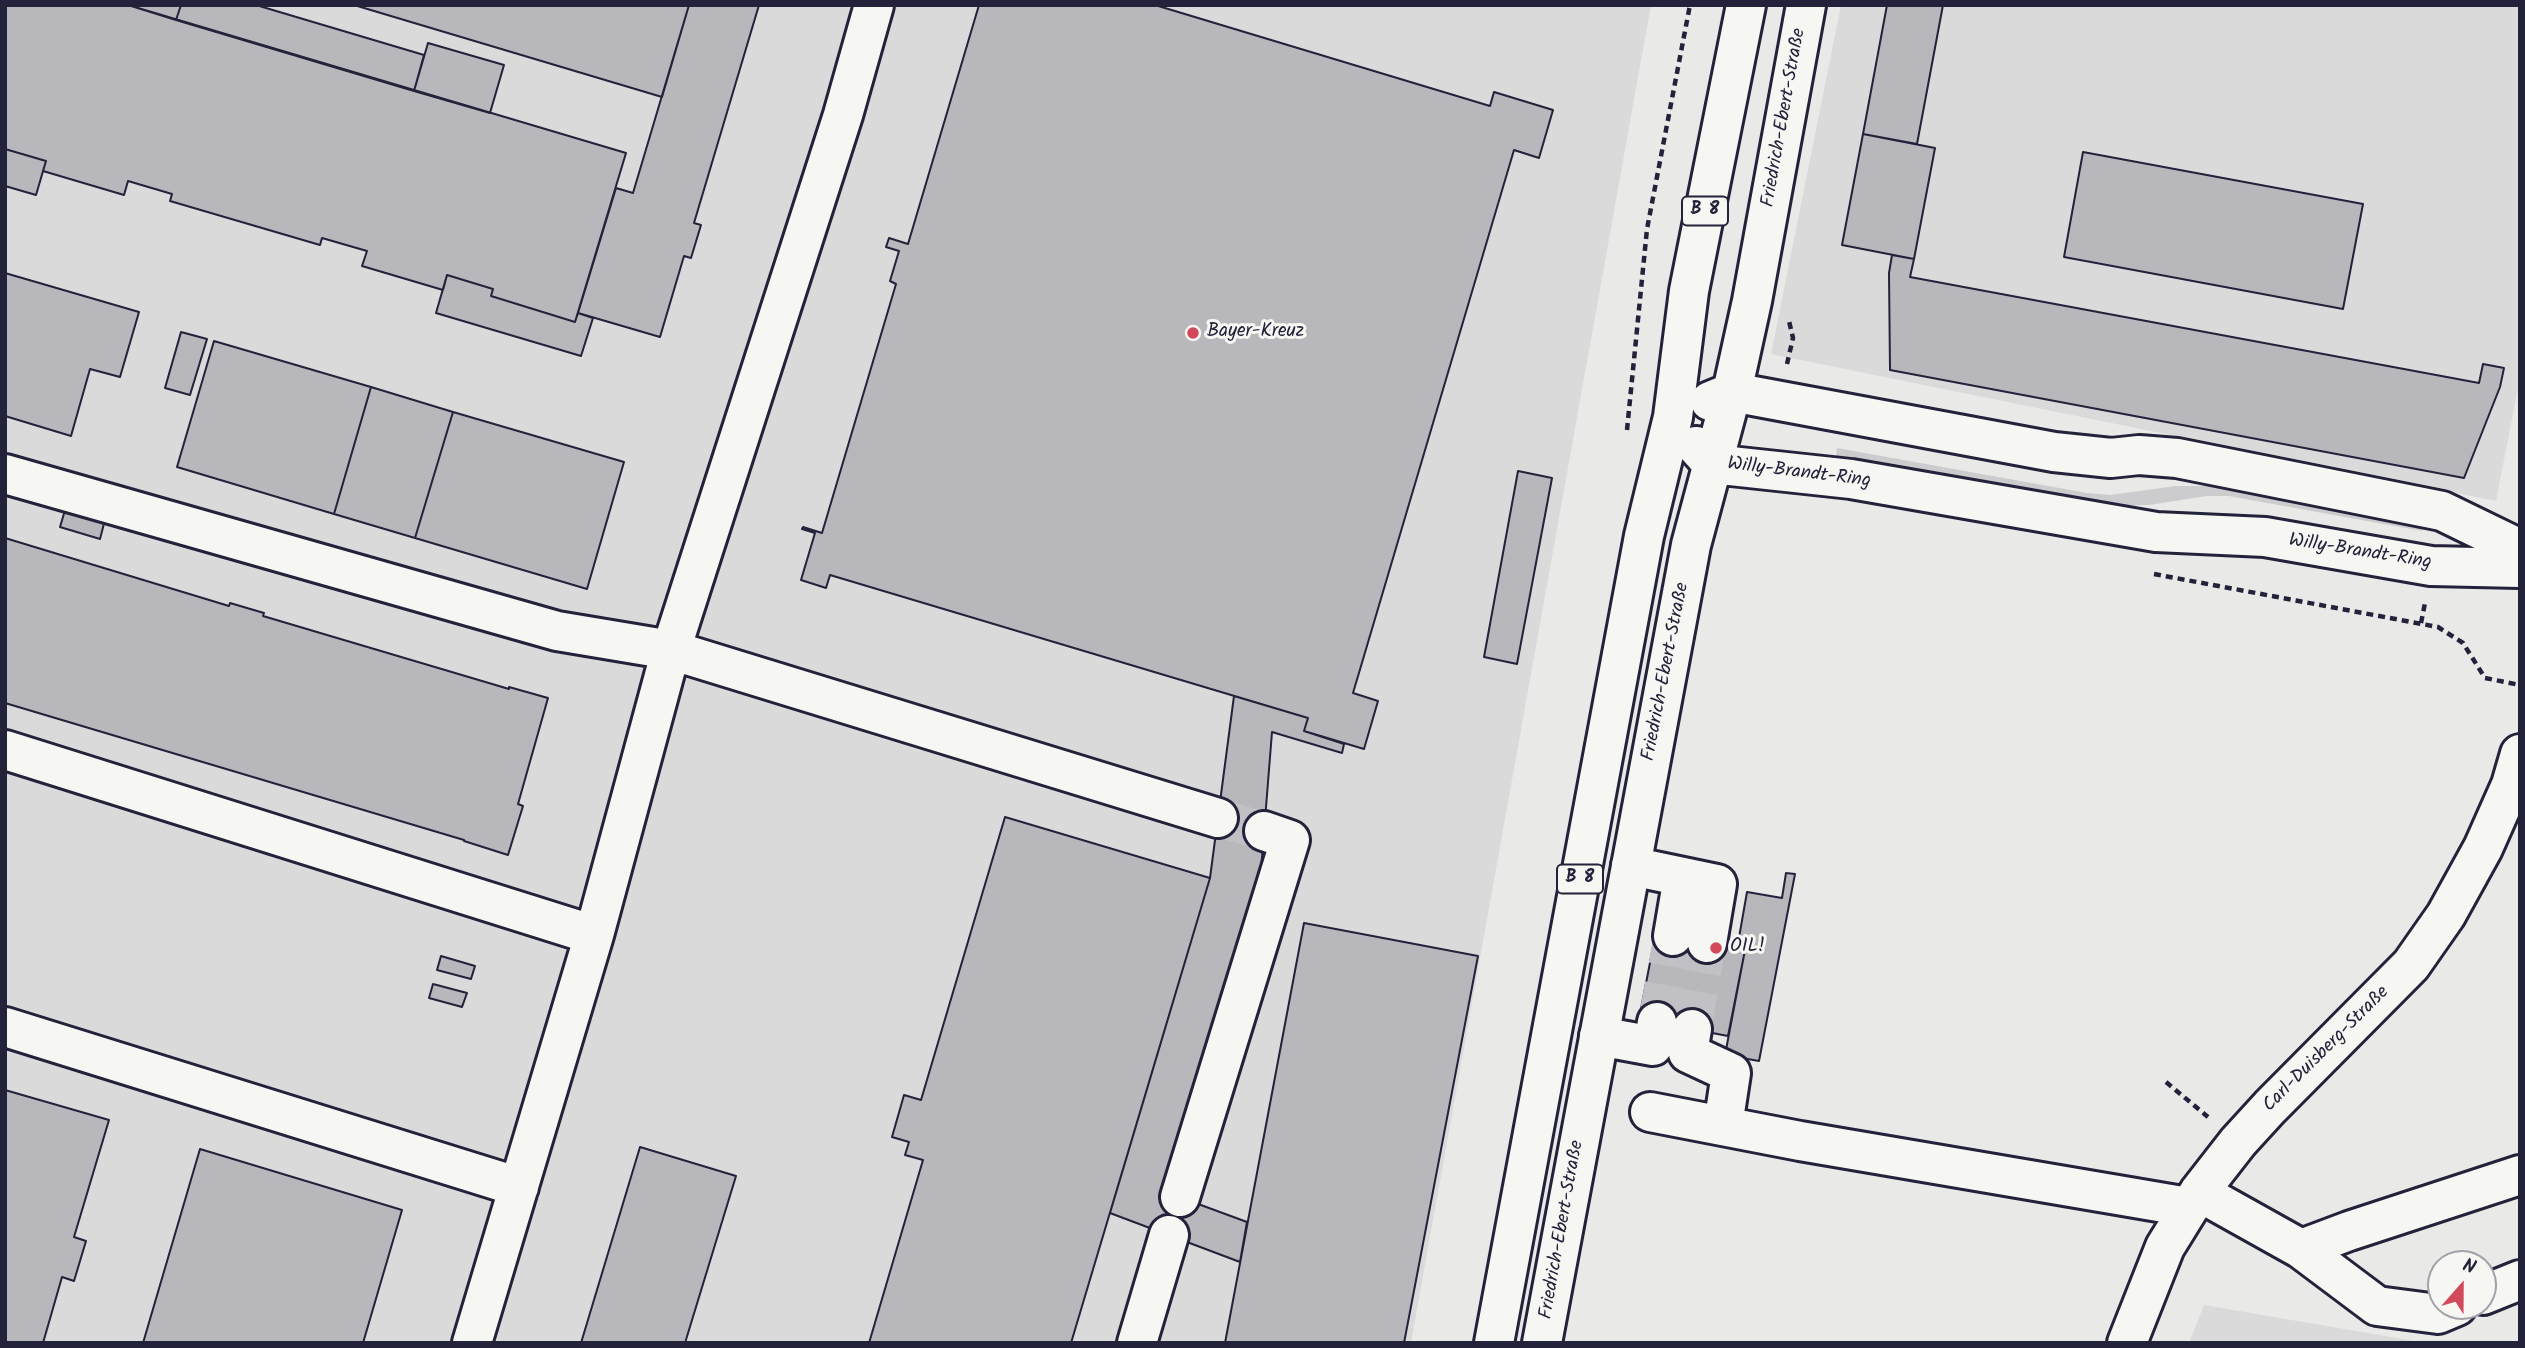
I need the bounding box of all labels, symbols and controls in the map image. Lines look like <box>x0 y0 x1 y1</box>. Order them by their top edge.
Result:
street label: Friedrich-Ebert-Straße <box>1758 27 1812 209</box>
road number: B 8 <box>1682 196 1728 226</box>
place label: Bayer-Kreuz <box>1207 322 1304 344</box>
marker: Bayer-Kreuz <box>1185 325 1201 341</box>
street label: Willy-Brandt-Ring <box>1726 454 1872 494</box>
street label: Willy-Brandt-Ring <box>2287 530 2433 576</box>
street label: Friedrich-Ebert-Straße <box>1639 581 1695 763</box>
road number: B 8 <box>1557 864 1603 894</box>
place label: OIL! <box>1730 937 1765 959</box>
marker: OIL! <box>1708 940 1724 956</box>
street label: Carl-Duisberg-Straße <box>2259 982 2395 1118</box>
street label: Friedrich-Ebert-Straße <box>1536 1139 1590 1321</box>
north arrow <box>2427 1250 2497 1320</box>
text: N <box>2458 1251 2480 1283</box>

